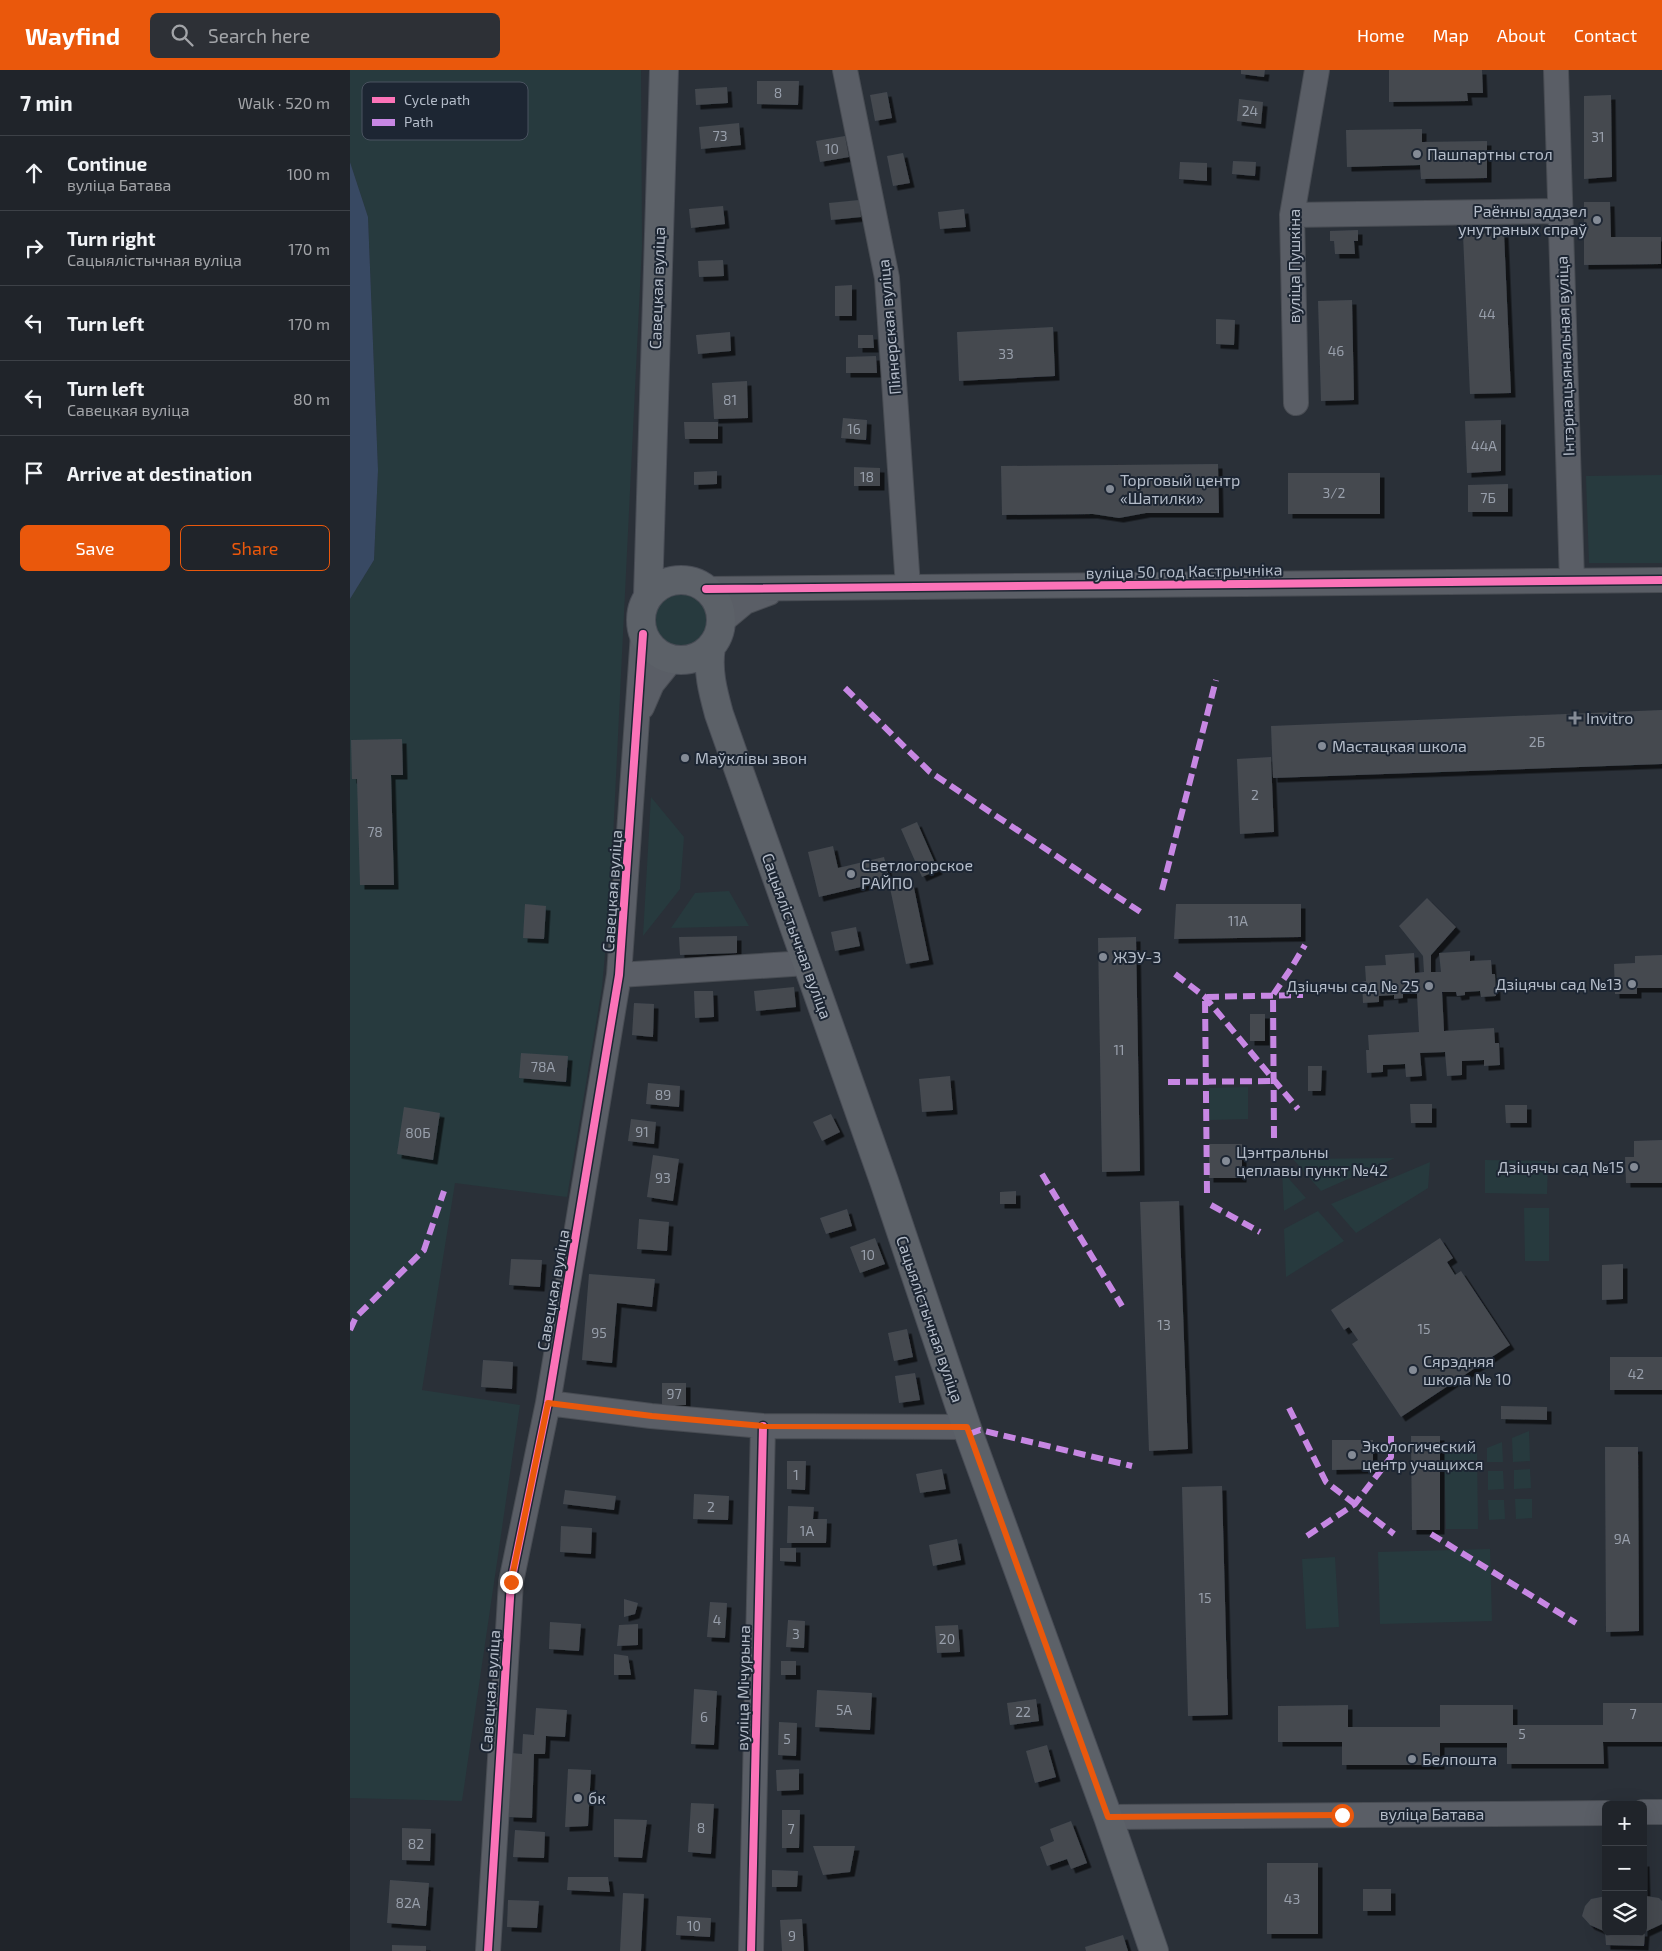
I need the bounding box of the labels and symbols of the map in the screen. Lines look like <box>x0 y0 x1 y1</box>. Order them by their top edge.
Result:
legend <box>362 82 528 140</box>
house number: 8 <box>774 84 782 101</box>
text: Cycle path <box>404 91 470 108</box>
house number: 24 <box>1242 102 1258 119</box>
text: Path <box>404 113 433 130</box>
house number: 73 <box>713 127 727 144</box>
house number: 31 <box>1591 128 1605 145</box>
house number: 10 <box>825 140 839 157</box>
place label: Пашпартны стол <box>1427 144 1553 163</box>
marker: Пашпартны стол <box>1411 148 1423 160</box>
place label: Раённы аддзел унутраных спраў <box>1458 201 1587 239</box>
street label: вуліца Пушкіна <box>1284 209 1304 323</box>
marker: Раённы аддзел унутраных спраў <box>1591 214 1603 226</box>
street label: Савецкая вуліца <box>645 226 669 350</box>
street label: Інтэрнацыянальная вуліца <box>1552 255 1578 457</box>
street label: Піянерская вуліца <box>873 258 905 396</box>
house number: 44 <box>1478 305 1496 322</box>
house number: 46 <box>1328 342 1344 359</box>
house number: 33 <box>998 345 1014 362</box>
house number: 81 <box>723 391 737 408</box>
house number: 16 <box>847 420 861 437</box>
house number: 44А <box>1471 437 1497 454</box>
house number: 18 <box>860 468 874 485</box>
place label: Торговый центр «Шатилки» <box>1120 470 1240 507</box>
marker: Торговый центр «Шатилки» <box>1104 483 1116 495</box>
house number: 3/2 <box>1323 484 1346 501</box>
house number: 7Б <box>1480 489 1496 506</box>
street label: вуліца 50 год Кастрычніка <box>1085 559 1283 583</box>
place label: Invitro <box>1586 708 1633 727</box>
marker: Invitro <box>1568 711 1582 725</box>
house number: 2Б <box>1529 733 1545 750</box>
place label: Мастацкая школа <box>1332 736 1467 755</box>
marker: Мастацкая школа <box>1316 740 1328 752</box>
place label: Маўклівы звон <box>695 748 807 768</box>
marker: Маўклівы звон <box>679 752 691 764</box>
house number: 2 <box>1251 786 1259 803</box>
house number: 78 <box>367 823 383 840</box>
street label: Савецкая вуліца <box>598 829 626 953</box>
street label: Сацыялістычная вуліца <box>758 850 836 1022</box>
place label: Светлогорское РАЙПО <box>861 855 973 892</box>
marker: Светлогорское РАЙПО <box>845 868 857 880</box>
house number: 11А <box>1228 912 1248 929</box>
place label: ЖЭУ-3 <box>1113 947 1161 966</box>
marker: ЖЭУ-3 <box>1097 951 1109 963</box>
place label: Дзіцячы сад №13 <box>1495 974 1622 993</box>
place label: Дзіцячы сад № 25 <box>1286 976 1419 995</box>
marker: Дзіцячы сад №13 <box>1626 978 1638 990</box>
marker: Дзіцячы сад № 25 <box>1423 980 1435 992</box>
house number: 11 <box>1113 1041 1125 1058</box>
house number: 78А <box>531 1058 555 1075</box>
house number: 89 <box>655 1086 671 1103</box>
house number: 91 <box>635 1123 649 1140</box>
house number: 80Б <box>405 1124 431 1141</box>
place label: Цэнтральны цеплавы пункт №42 <box>1236 1142 1388 1180</box>
marker: Цэнтральны цеплавы пункт №42 <box>1220 1155 1232 1167</box>
place label: Дзіцячы сад №15 <box>1497 1157 1624 1176</box>
marker: Дзіцячы сад №15 <box>1628 1161 1640 1173</box>
house number: 93 <box>655 1169 671 1186</box>
street label: Савецкая вуліца <box>532 1228 574 1352</box>
street label: Сацыялістычная вуліца <box>892 1233 968 1405</box>
house number: 10 <box>861 1246 875 1263</box>
house number: 13 <box>1157 1316 1171 1333</box>
house number: 15 <box>1417 1320 1431 1337</box>
house number: 95 <box>591 1324 607 1341</box>
place label: Сярэдняя школа № 10 <box>1423 1351 1511 1388</box>
marker: Сярэдняя школа № 10 <box>1407 1364 1419 1376</box>
house number: 42 <box>1628 1365 1644 1382</box>
house number: 97 <box>666 1385 682 1402</box>
place label: Экологический центр учащихся <box>1362 1436 1484 1474</box>
marker: Экологический центр учащихся <box>1346 1449 1358 1461</box>
house number: 1 <box>793 1466 799 1483</box>
house number: 2 <box>707 1498 715 1515</box>
house number: 1А <box>800 1522 814 1539</box>
house number: 9А <box>1614 1530 1631 1547</box>
route end <box>500 1571 523 1594</box>
house number: 15 <box>1198 1589 1212 1606</box>
house number: 4 <box>713 1611 721 1628</box>
street label: вуліца Мічурына <box>732 1625 754 1751</box>
house number: 3 <box>792 1625 800 1642</box>
street label: Савецкая вуліца <box>476 1629 504 1753</box>
house number: 20 <box>939 1630 955 1647</box>
house number: 5А <box>836 1701 852 1718</box>
house number: 22 <box>1015 1703 1031 1720</box>
house number: 7 <box>1629 1705 1637 1722</box>
house number: 6 <box>700 1708 708 1725</box>
house number: 5 <box>1518 1725 1526 1742</box>
house number: 5 <box>783 1730 791 1747</box>
place label: Белпошта <box>1422 1749 1497 1768</box>
marker: Белпошта <box>1406 1753 1418 1765</box>
place label: бк <box>588 1788 606 1807</box>
marker: бк <box>572 1792 584 1804</box>
route start <box>1331 1804 1354 1827</box>
street label: вуліца Батава <box>1380 1804 1484 1824</box>
house number: 8 <box>697 1819 705 1836</box>
house number: 7 <box>787 1820 795 1837</box>
house number: 82 <box>408 1835 424 1852</box>
house number: 43 <box>1284 1890 1300 1907</box>
house number: 82А <box>395 1894 421 1911</box>
house number: 10 <box>687 1917 701 1934</box>
house number: 9 <box>788 1927 796 1944</box>

